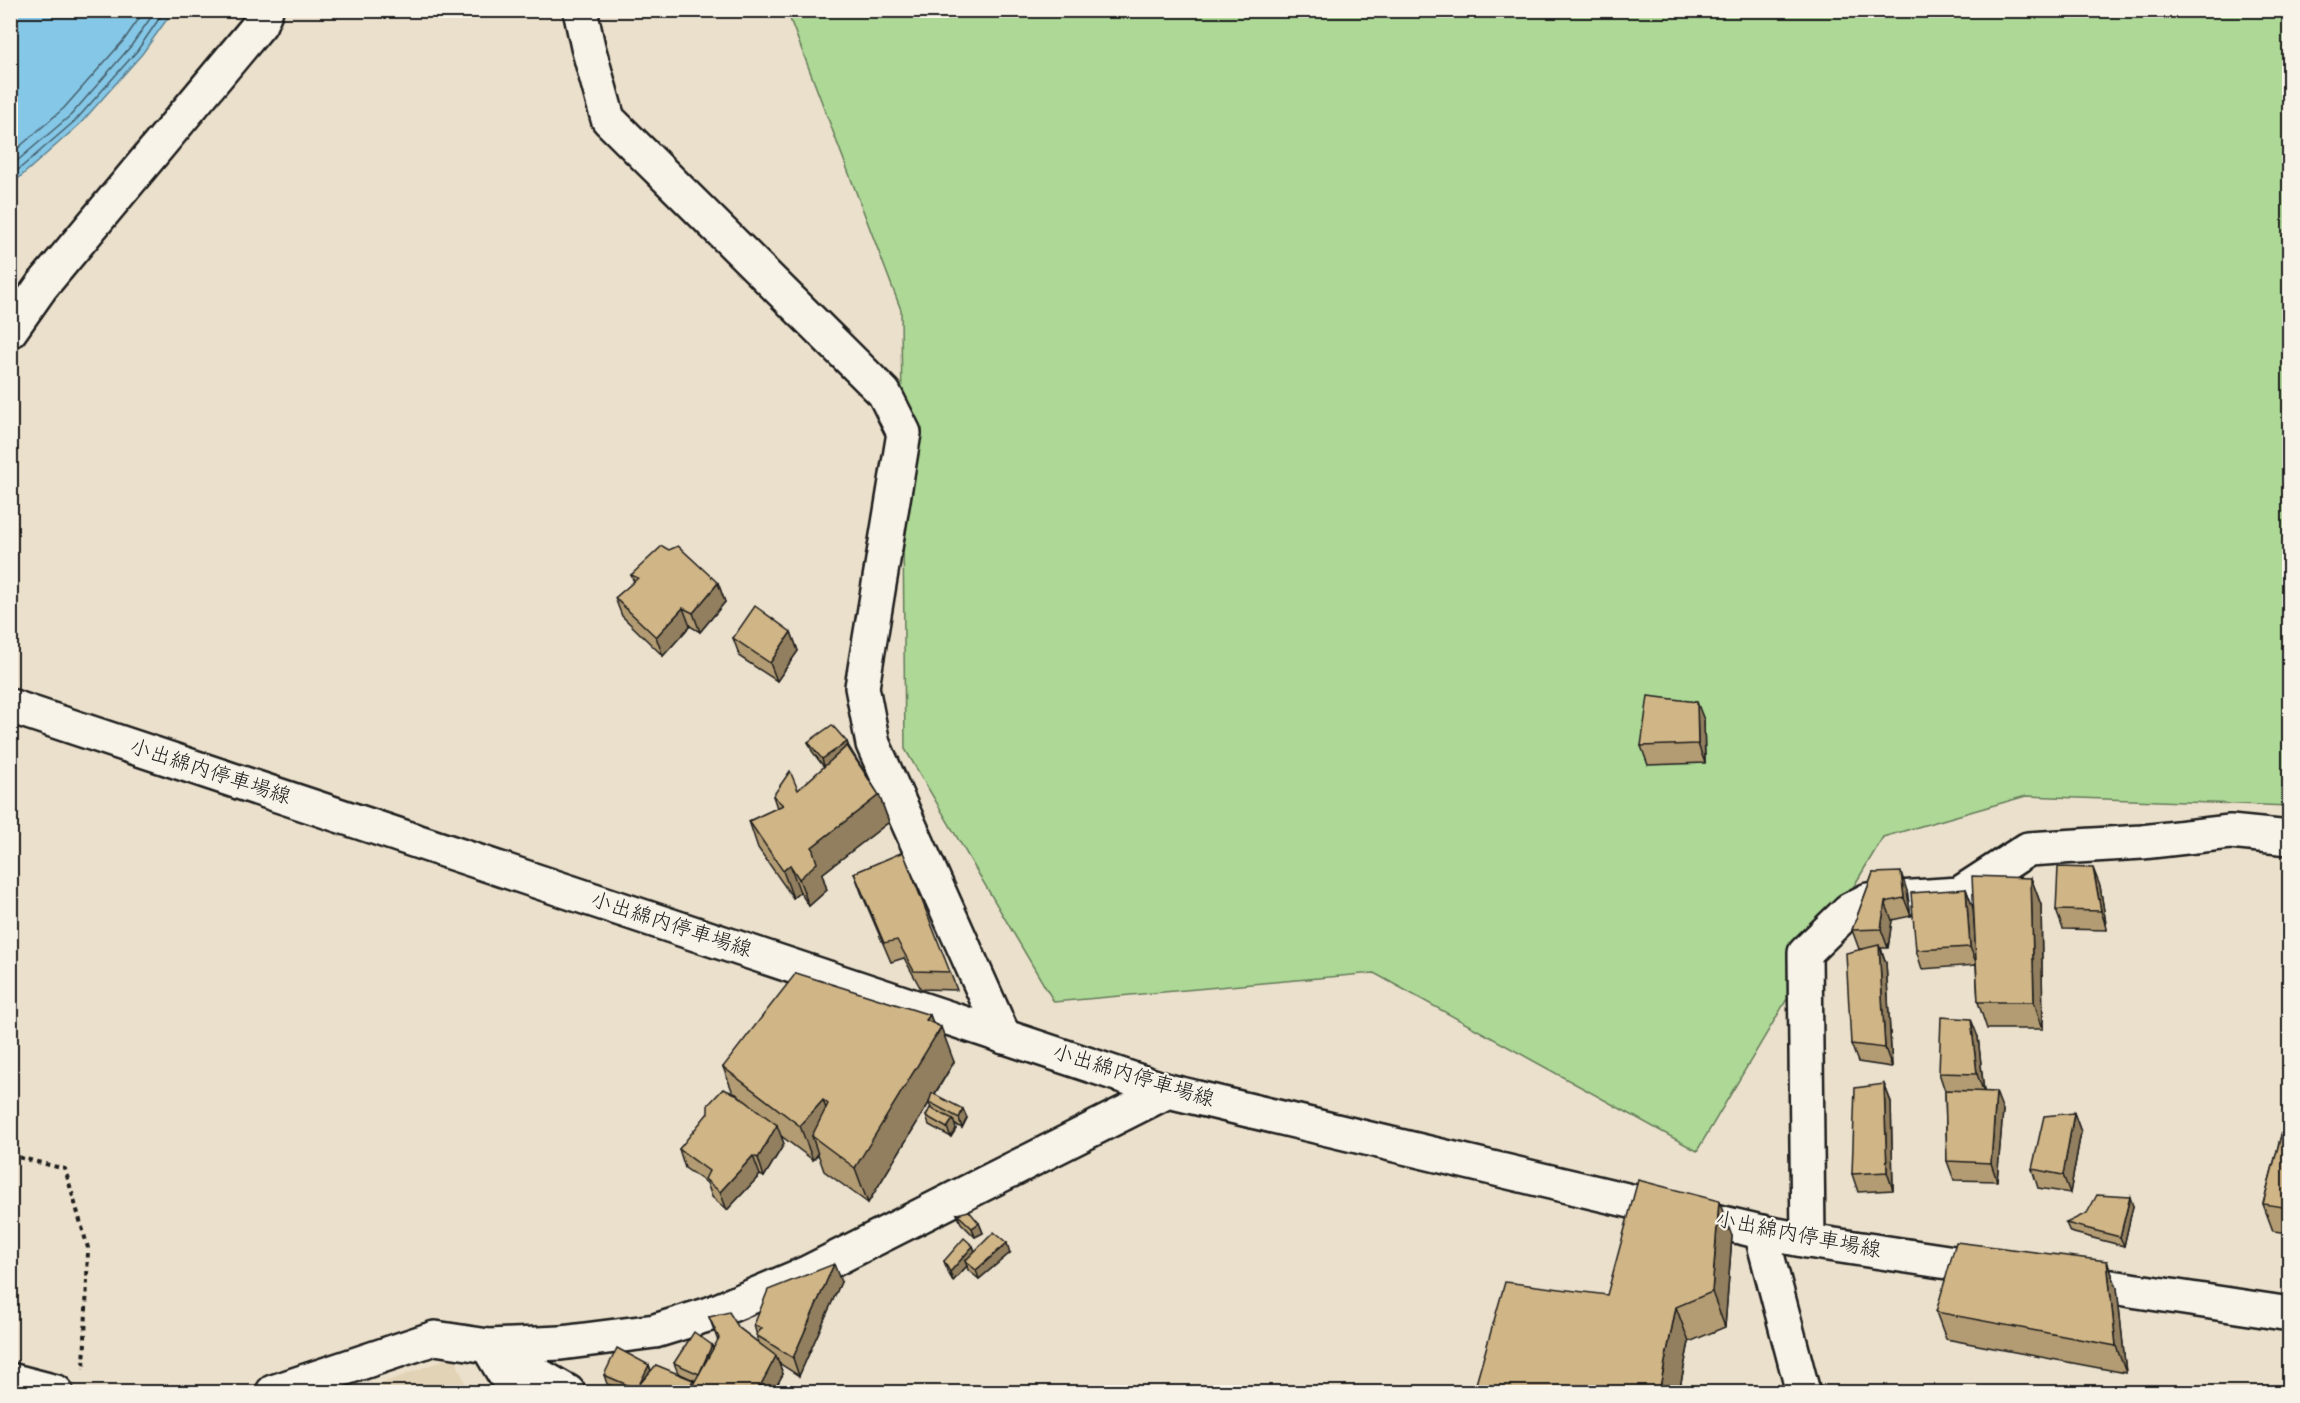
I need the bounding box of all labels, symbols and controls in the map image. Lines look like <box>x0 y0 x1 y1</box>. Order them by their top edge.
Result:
street label: 小出綿内停車場線 <box>125 733 295 813</box>
street label: 小出綿内停車場線 <box>586 886 756 966</box>
street label: 小出綿内停車場線 <box>1048 1038 1218 1116</box>
street label: 小出綿内停車場線 <box>1713 1205 1883 1267</box>

